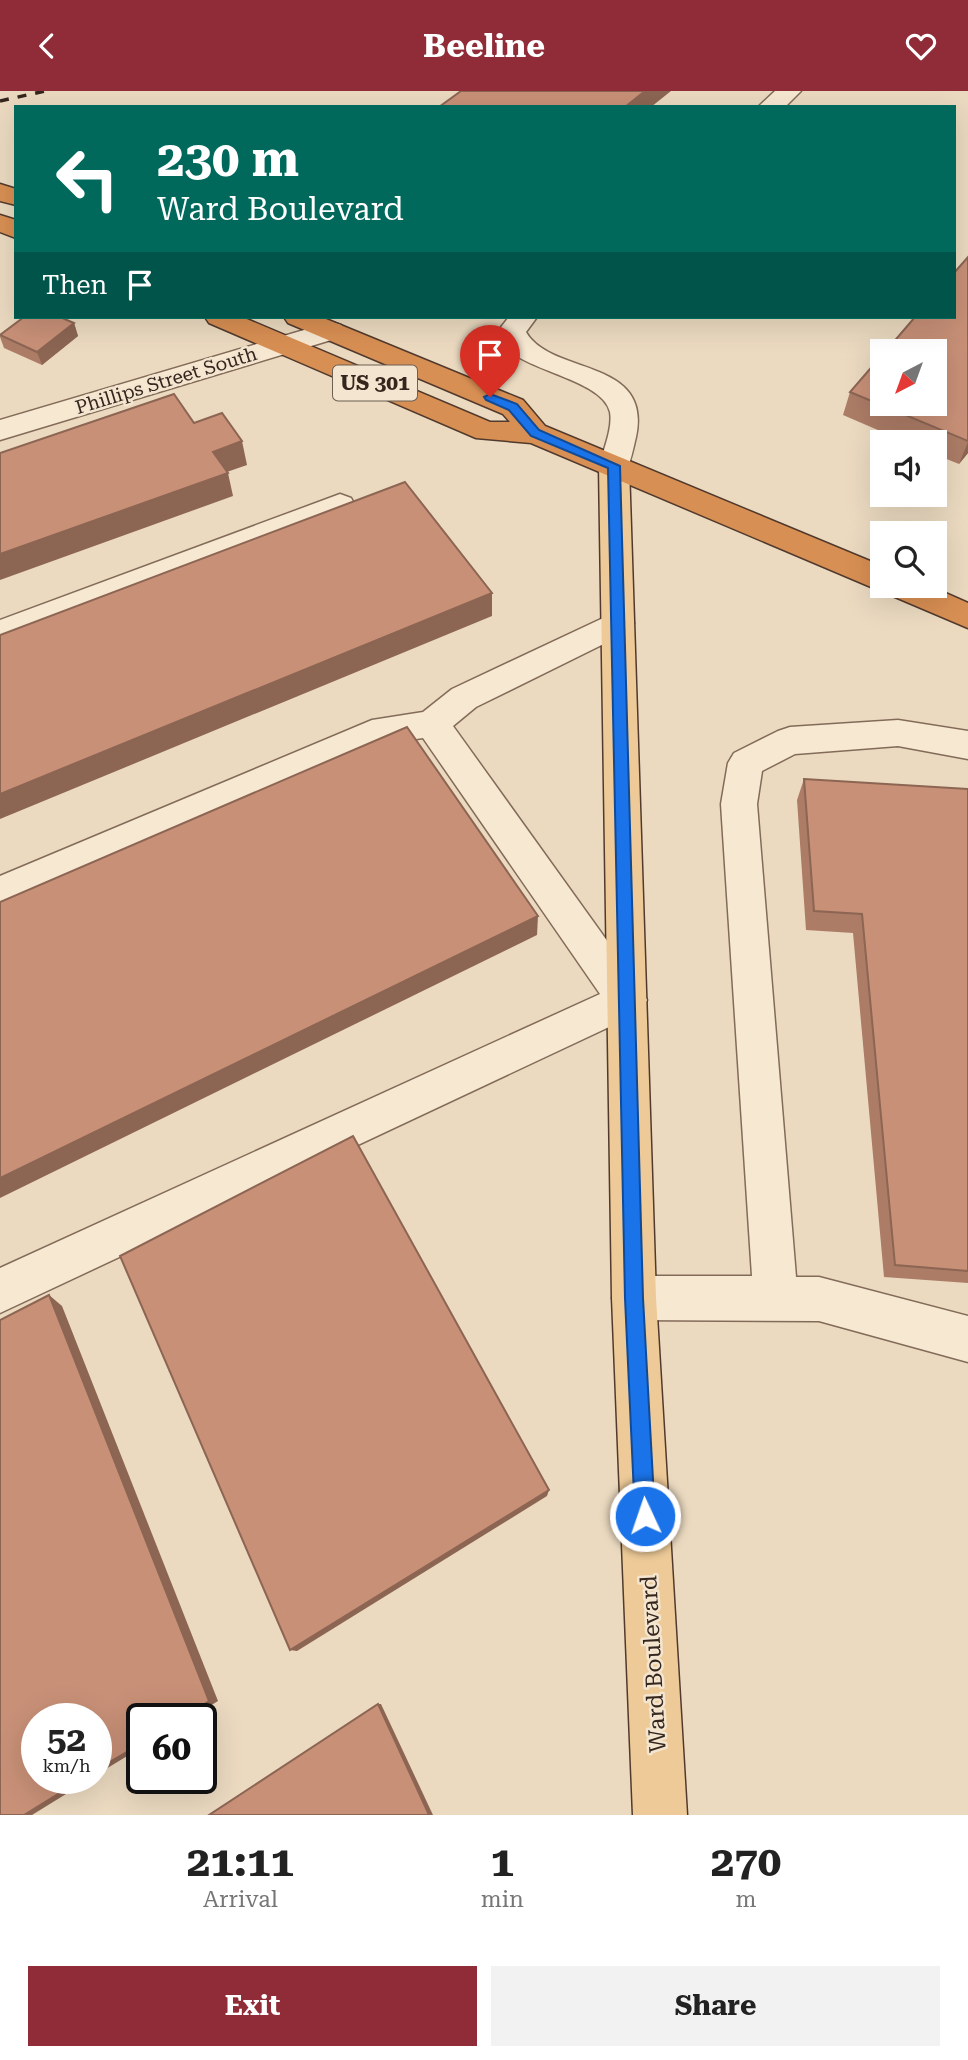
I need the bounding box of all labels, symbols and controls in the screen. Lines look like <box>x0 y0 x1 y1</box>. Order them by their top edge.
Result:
icon: back <box>28 27 66 65</box>
text: Beeline <box>423 27 545 65</box>
icon: heart <box>902 27 940 65</box>
text: 230 m <box>157 131 299 188</box>
icon: left <box>42 133 133 224</box>
text: Ward Boulevard <box>157 190 404 228</box>
icon: arrive <box>121 266 159 304</box>
text: Then <box>42 270 107 300</box>
pin <box>460 325 520 397</box>
icon: arrive <box>471 336 509 374</box>
north arrow <box>870 339 947 417</box>
map controls <box>870 339 947 598</box>
street label: Phillips Street South <box>73 342 260 419</box>
road number: US 301 <box>333 365 417 401</box>
button: sound <box>870 430 947 507</box>
button: search <box>870 521 947 598</box>
position arrow <box>608 1479 682 1553</box>
street label: Ward Boulevard <box>635 1574 672 1753</box>
speed limit sign: 60 <box>126 1703 217 1794</box>
text: 52 <box>47 1719 86 1760</box>
text: km/h <box>42 1755 91 1776</box>
text: 21:11 <box>187 1837 294 1886</box>
text: 1 <box>491 1837 514 1886</box>
text: 270 <box>711 1837 781 1886</box>
text: Arrival <box>203 1886 278 1913</box>
text: min <box>481 1886 524 1913</box>
text: m <box>735 1886 756 1913</box>
button: Exit <box>28 1966 477 2046</box>
button: Share <box>491 1966 940 2046</box>

